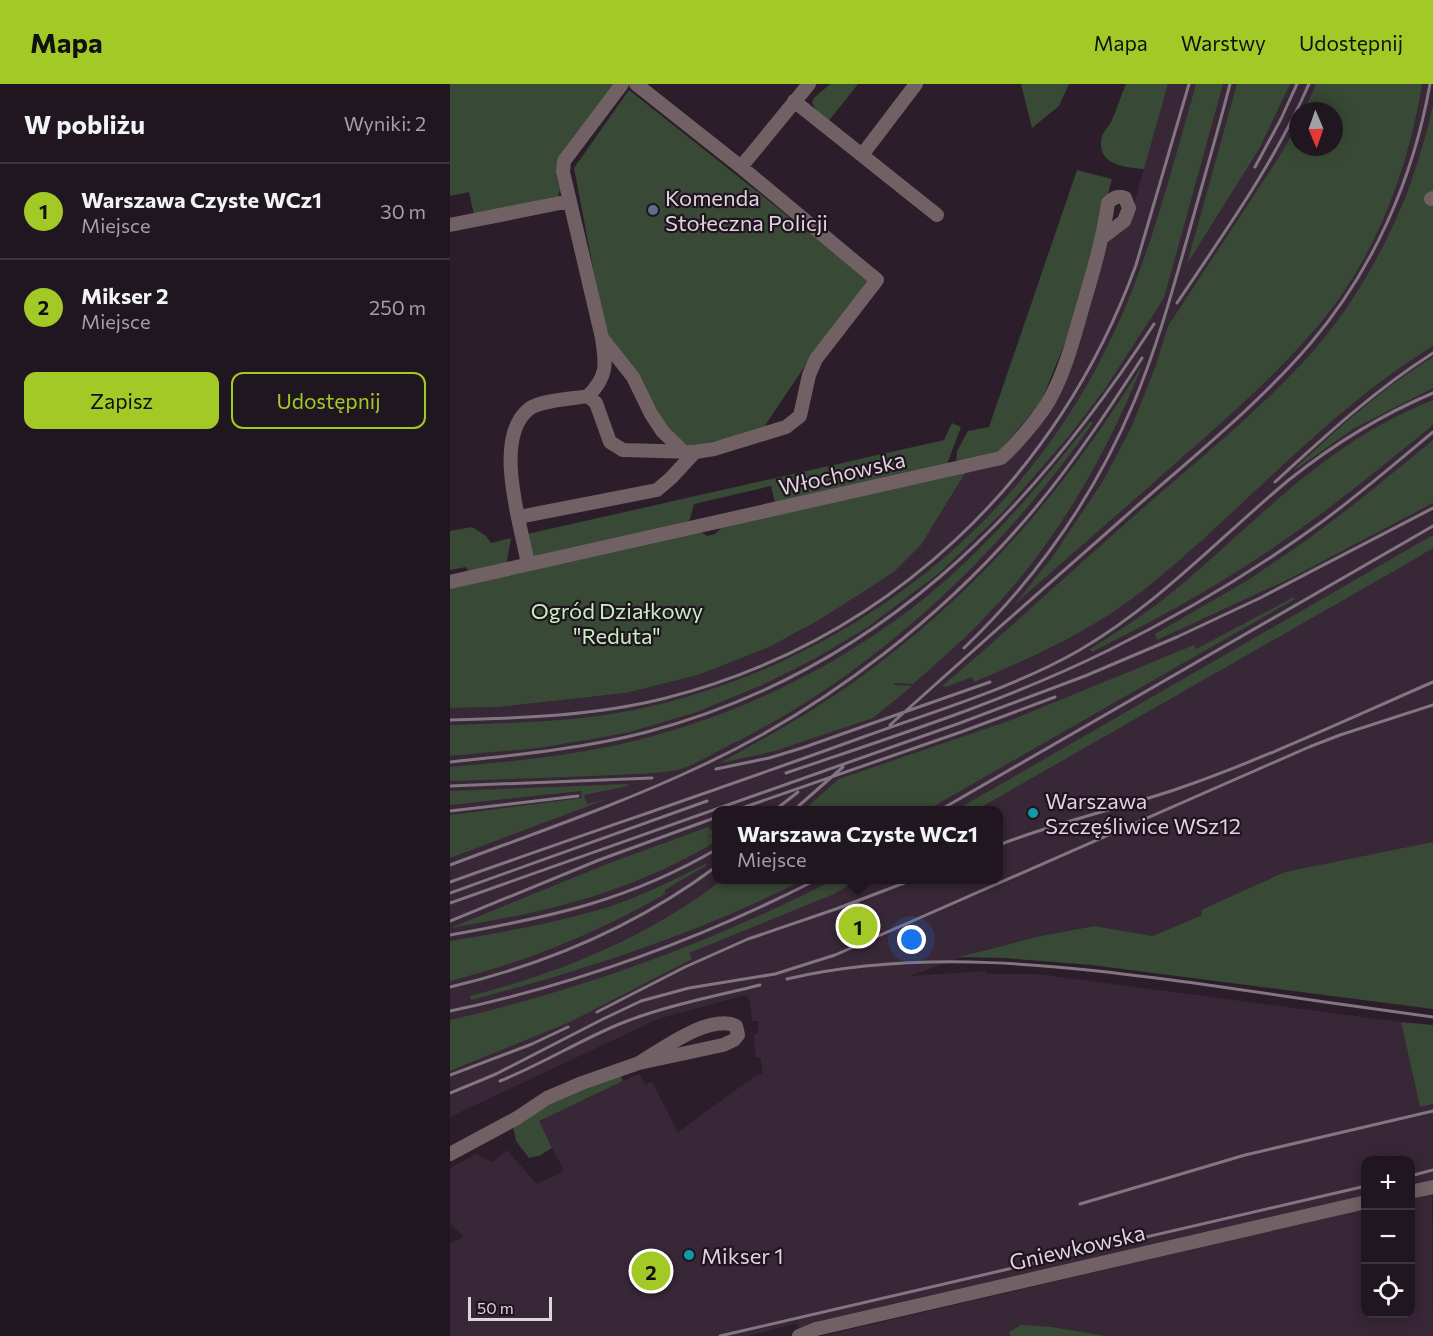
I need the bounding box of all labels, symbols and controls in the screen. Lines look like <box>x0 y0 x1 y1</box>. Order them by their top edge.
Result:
text: Mapa <box>30 25 103 59</box>
text: Mapa <box>1094 30 1148 55</box>
text: Warstwy <box>1181 30 1266 55</box>
text: Udostępnij <box>1299 30 1403 55</box>
north arrow <box>1289 102 1343 156</box>
text: W pobliżu <box>24 108 145 139</box>
text: Wyniki: 2 <box>344 111 426 135</box>
place label: Komenda Stołeczna Policji <box>665 184 828 236</box>
text: Warszawa Czyste WCz1 <box>81 186 322 213</box>
text: 1 <box>39 199 48 223</box>
text: 30 m <box>380 199 426 223</box>
marker: Komenda Stołeczna Policji <box>646 203 660 217</box>
text: Miejsce <box>81 213 150 237</box>
text: Mikser 2 <box>81 282 169 309</box>
text: 2 <box>38 295 49 319</box>
text: 250 m <box>369 295 426 319</box>
text: Miejsce <box>81 309 150 333</box>
button: Zapisz <box>24 372 219 429</box>
button: Udostępnij <box>231 372 426 429</box>
street label: Włochowska <box>776 445 908 501</box>
park label: Ogród Działkowy "Reduta" <box>531 597 703 649</box>
place label: Warszawa Szczęśliwice WSz12 <box>1045 787 1241 839</box>
popup <box>712 806 1003 884</box>
marker: Warszawa Szczęśliwice WSz12 <box>1026 806 1040 820</box>
text: Warszawa Czyste WCz1 <box>737 820 978 847</box>
text: Miejsce <box>737 847 806 871</box>
pin: 1 <box>838 904 878 948</box>
your location <box>897 925 926 954</box>
map controls <box>1361 1156 1415 1318</box>
button: + <box>1361 1156 1415 1210</box>
button: − <box>1361 1210 1415 1264</box>
street label: Gniewkowska <box>1006 1218 1148 1276</box>
place label: Mikser 1 <box>701 1242 784 1269</box>
pin: 2 <box>632 1248 670 1294</box>
marker: Mikser 1 <box>682 1248 696 1262</box>
button: locate <box>1361 1264 1415 1318</box>
scale bar <box>468 1294 552 1322</box>
text: 50 m <box>477 1298 514 1317</box>

